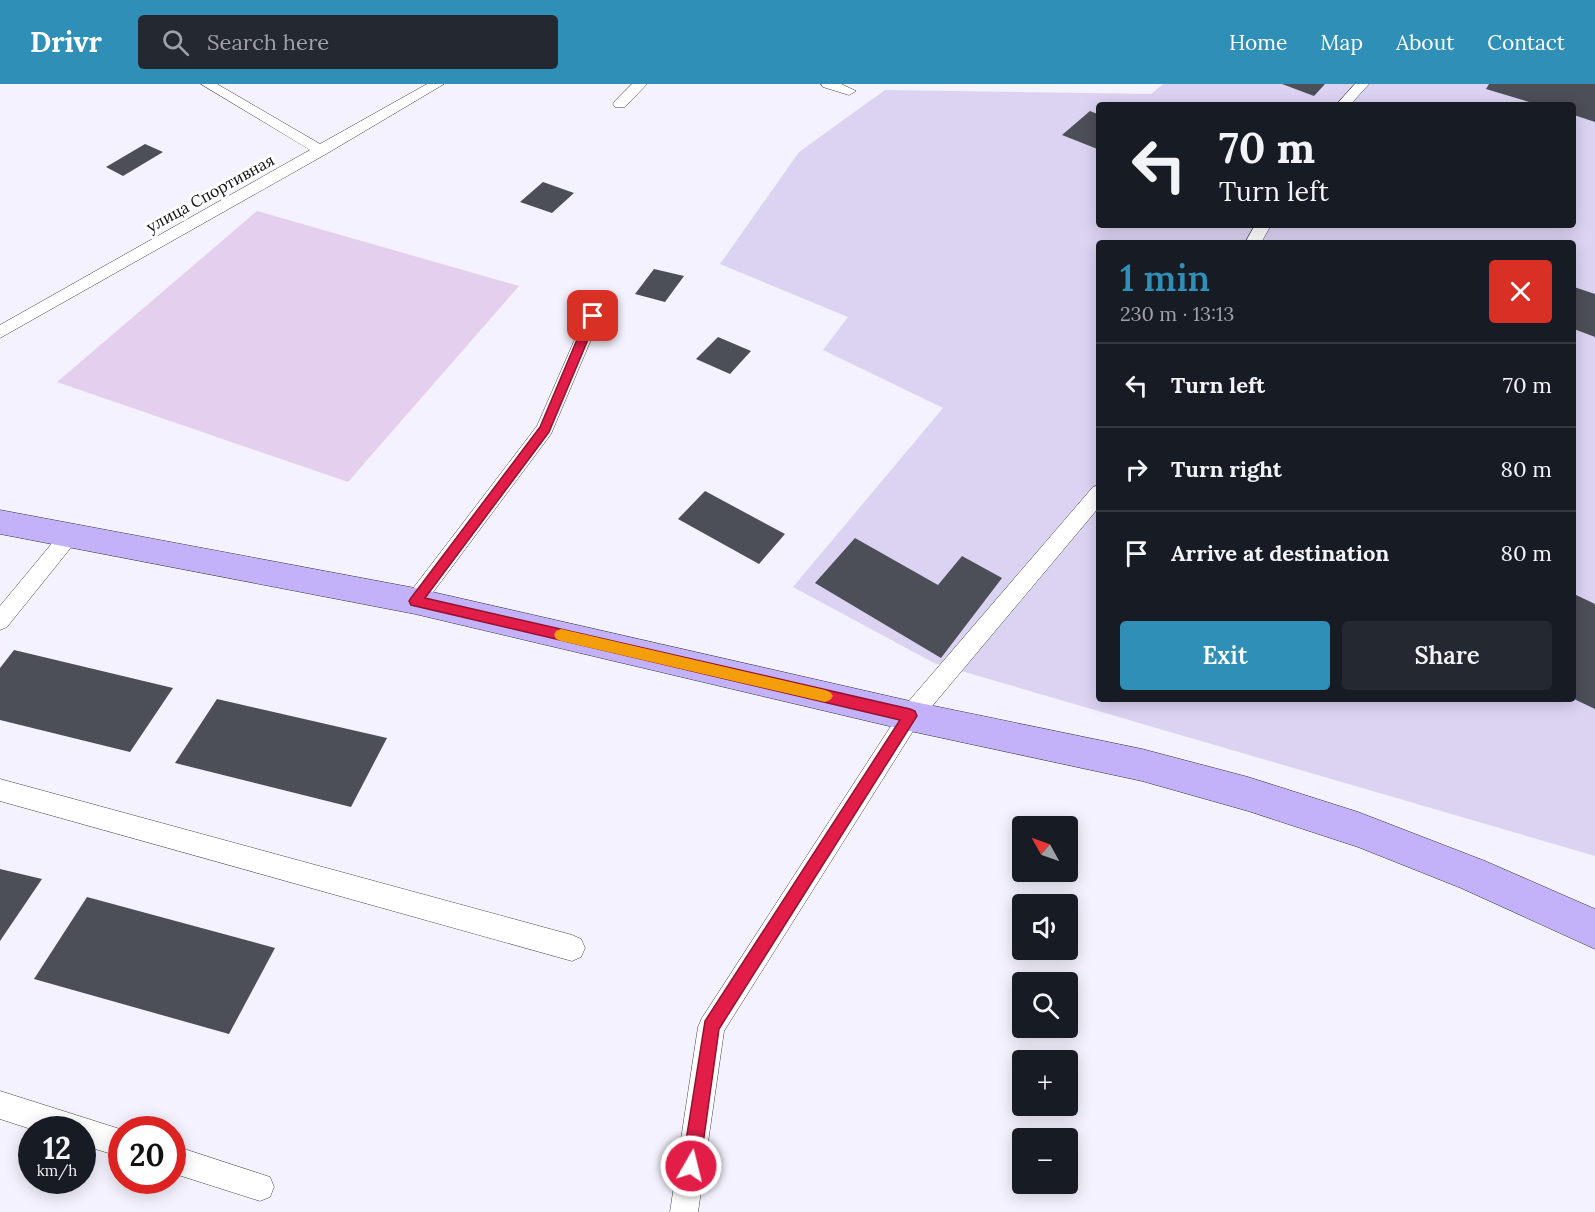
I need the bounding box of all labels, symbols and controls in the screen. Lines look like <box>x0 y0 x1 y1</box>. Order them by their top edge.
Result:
search box <box>138 15 558 69</box>
text: Drivr <box>30 24 102 60</box>
icon: search <box>159 26 192 59</box>
text: Search here <box>207 28 329 56</box>
text: Home <box>1229 29 1287 56</box>
text: Map <box>1320 29 1363 56</box>
text: About <box>1396 29 1454 56</box>
text: Contact <box>1487 29 1565 56</box>
text: 70 m <box>1219 121 1315 175</box>
icon: left <box>1120 126 1198 204</box>
street label: улица Спортивная <box>142 149 278 237</box>
text: Turn left <box>1219 174 1329 208</box>
text: 1 min <box>1120 255 1210 301</box>
button: close <box>1489 260 1552 323</box>
pin <box>567 290 618 341</box>
icon: arrive <box>576 299 609 332</box>
text: 230 m · 13:13 <box>1120 301 1235 326</box>
icon: left <box>1120 369 1153 402</box>
text: Turn left <box>1171 371 1265 399</box>
text: 70 m <box>1503 371 1552 399</box>
icon: right <box>1120 453 1153 486</box>
text: Turn right <box>1171 455 1282 483</box>
text: 80 m <box>1501 455 1552 483</box>
icon: arrive <box>1120 537 1153 570</box>
text: Arrive at destination <box>1171 539 1389 567</box>
text: 80 m <box>1501 539 1552 567</box>
button: Exit <box>1120 621 1330 690</box>
button: Share <box>1342 621 1552 690</box>
north arrow <box>1012 816 1078 882</box>
map controls <box>1012 816 1078 1194</box>
button: sound <box>1012 894 1078 960</box>
button: search <box>1012 972 1078 1038</box>
button: + <box>1012 1050 1078 1116</box>
speed limit sign: 20 <box>108 1116 186 1194</box>
button: − <box>1012 1128 1078 1194</box>
text: 12 <box>43 1129 71 1167</box>
position arrow <box>659 1134 723 1198</box>
text: km/h <box>37 1161 77 1180</box>

